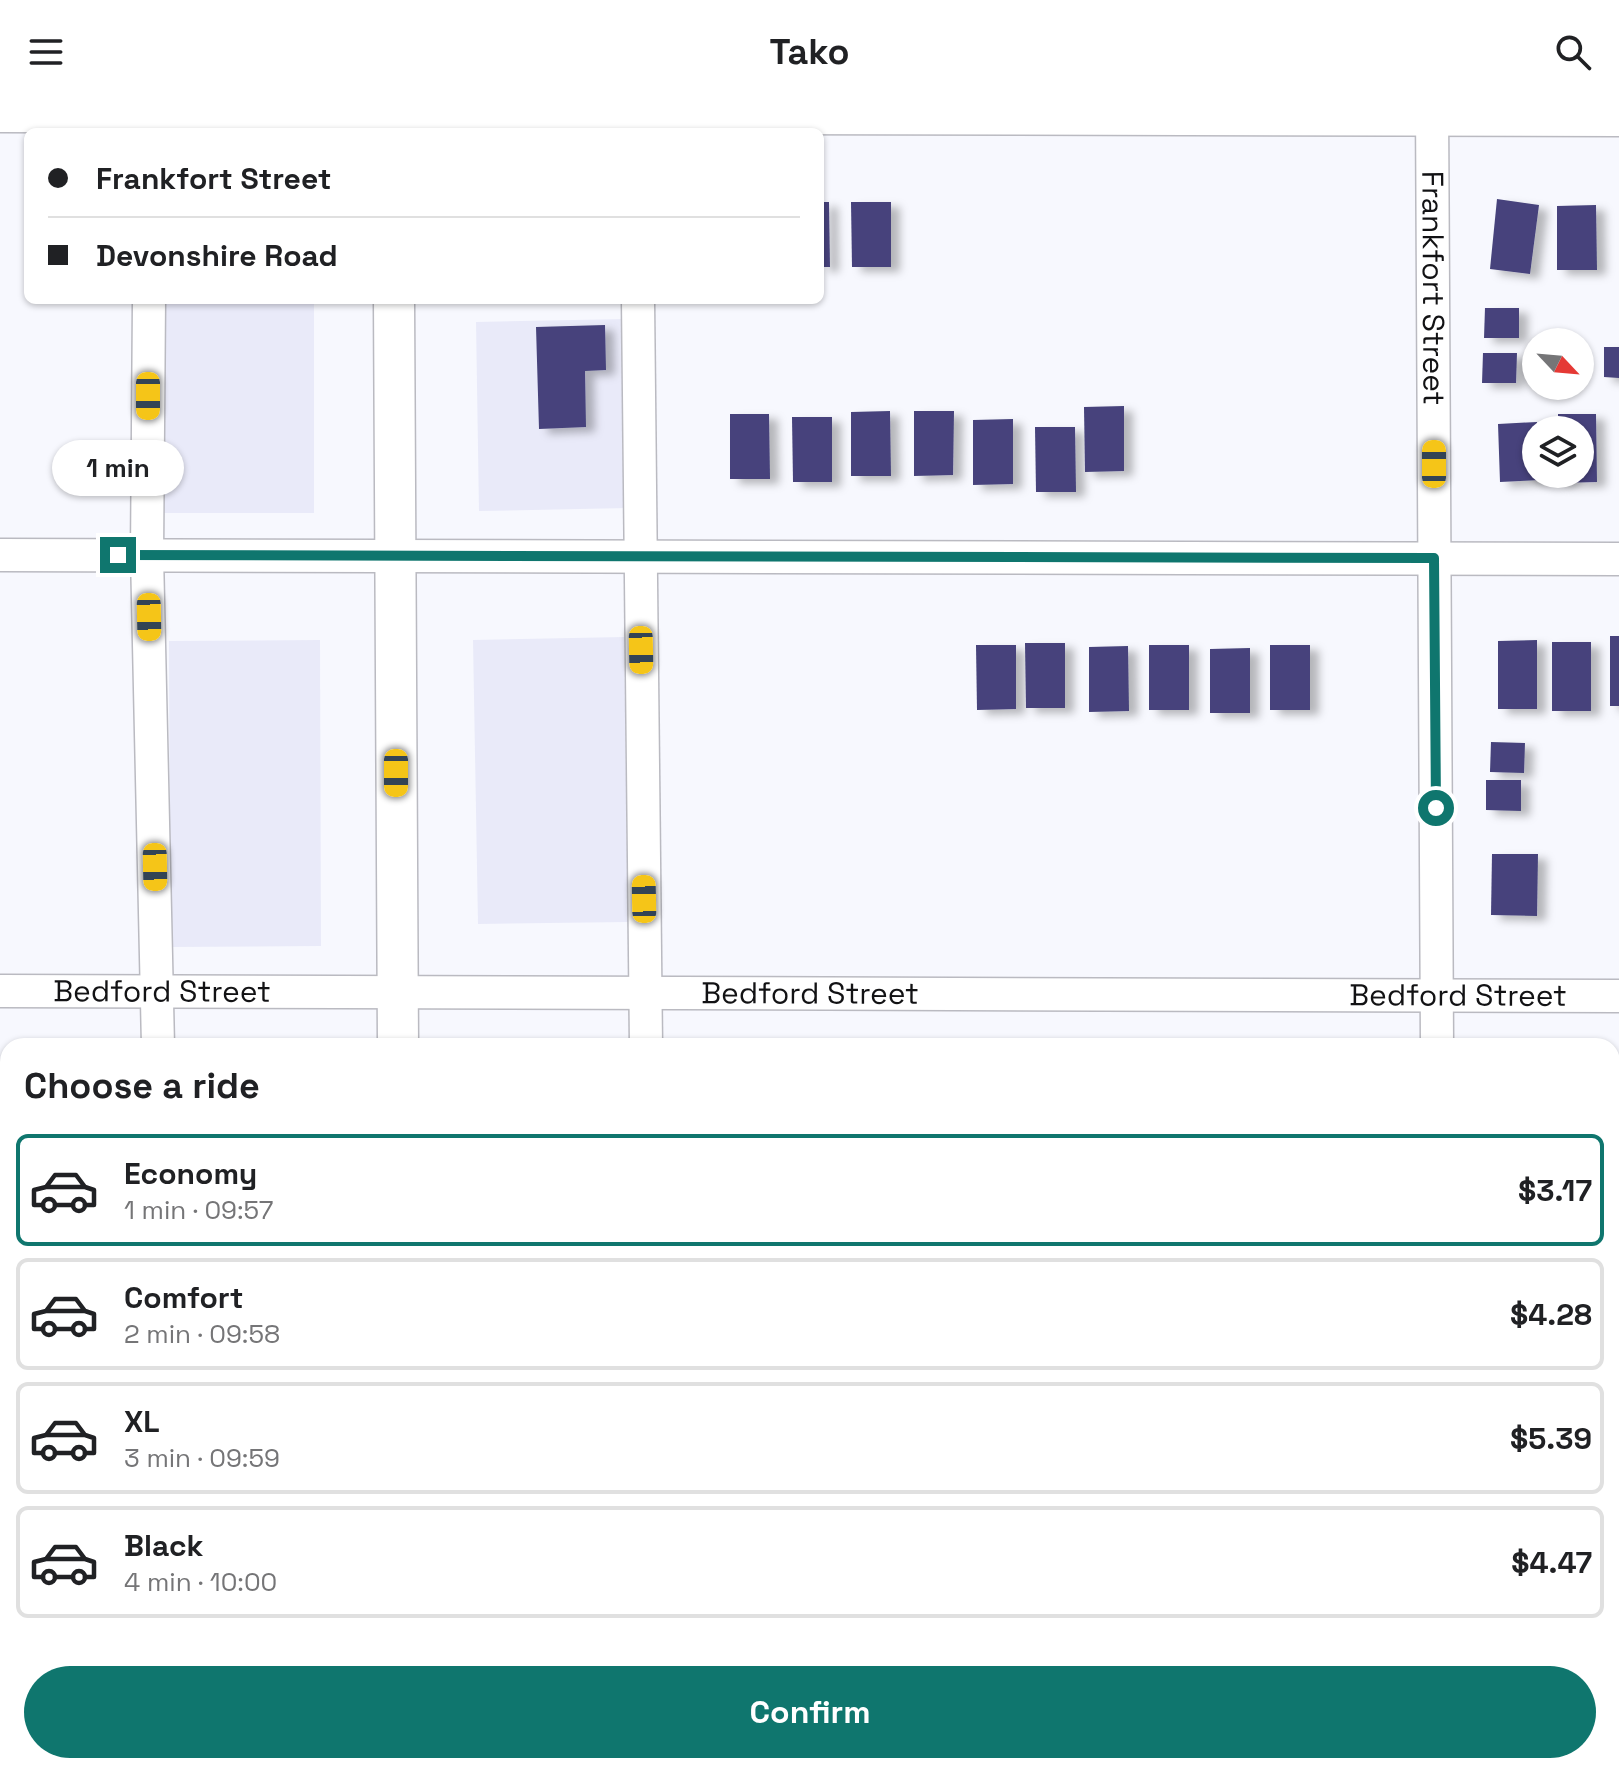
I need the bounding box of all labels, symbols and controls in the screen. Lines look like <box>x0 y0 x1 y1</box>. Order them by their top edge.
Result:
text: Tako <box>769 29 850 75</box>
icon: menu <box>24 30 68 74</box>
icon: search <box>1551 30 1595 74</box>
text: Frankfort Street <box>96 159 331 198</box>
street label: Frankfort Street <box>1413 171 1454 405</box>
text: Devonshire Road <box>96 236 338 275</box>
north arrow <box>1522 328 1594 400</box>
map controls <box>1522 328 1594 488</box>
car <box>136 372 160 420</box>
button: layers <box>1522 416 1594 488</box>
callout: 1 min <box>52 439 184 495</box>
car <box>1422 440 1446 488</box>
text: 1 min <box>86 451 150 485</box>
route end <box>100 537 136 573</box>
car <box>137 593 161 641</box>
car <box>629 626 653 674</box>
car <box>384 749 408 797</box>
route start <box>1418 790 1454 826</box>
car <box>143 843 167 891</box>
car <box>632 875 656 923</box>
street label: Bedford Street <box>53 971 271 1011</box>
street label: Bedford Street <box>701 973 919 1013</box>
street label: Bedford Street <box>1349 975 1567 1015</box>
text: Choose a ride <box>24 1063 260 1109</box>
icon: car <box>28 1154 100 1226</box>
text: Economy <box>124 1154 257 1193</box>
text: $3.17 <box>1518 1171 1592 1210</box>
text: 1 min · 09:57 <box>124 1193 274 1227</box>
icon: car <box>28 1278 100 1350</box>
text: Comfort <box>124 1278 243 1317</box>
text: $4.28 <box>1510 1295 1592 1334</box>
text: 2 min · 09:58 <box>124 1317 280 1351</box>
icon: car <box>28 1402 100 1474</box>
text: XL <box>124 1402 160 1441</box>
text: $5.39 <box>1510 1419 1592 1458</box>
text: 3 min · 09:59 <box>124 1441 280 1475</box>
icon: car <box>28 1526 100 1598</box>
text: Black <box>124 1526 203 1565</box>
text: $4.47 <box>1511 1543 1592 1582</box>
text: 4 min · 10:00 <box>124 1565 277 1599</box>
button: Confirm <box>24 1666 1596 1758</box>

